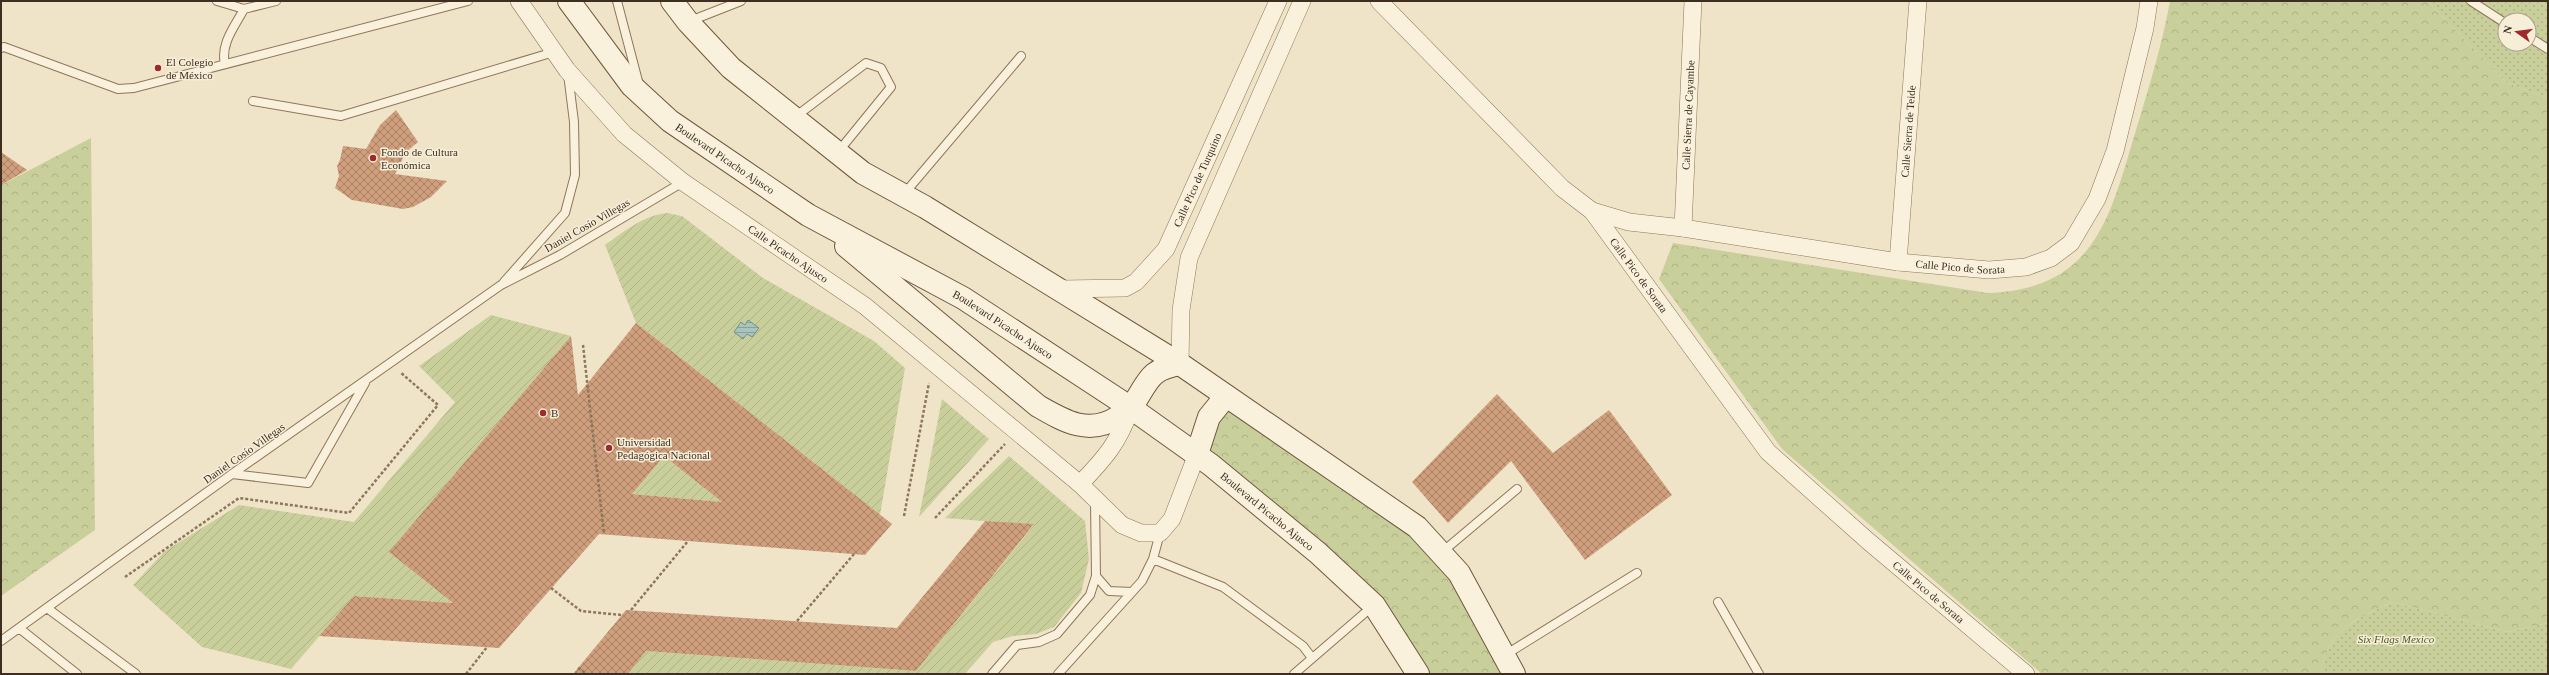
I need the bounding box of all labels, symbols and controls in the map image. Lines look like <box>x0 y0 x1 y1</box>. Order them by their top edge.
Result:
north arrow <box>2497 12 2537 52</box>
text: N <box>2501 24 2514 35</box>
place label: El Colegio de México <box>166 56 214 81</box>
street label: Calle Sierra de Cayambe <box>1680 60 1696 170</box>
marker: El Colegio de México <box>153 63 163 73</box>
street label: Calle Sierra de Teide <box>1898 85 1918 178</box>
street label: Boulevard Picacho Ajusco <box>673 121 777 197</box>
street label: Calle Pico de Turquino <box>1171 131 1224 229</box>
place label: Fondo de Cultura Económica <box>381 146 458 171</box>
marker: Fondo de Cultura Económica <box>368 153 378 163</box>
street label: Daniel Cosío Villegas <box>542 196 632 254</box>
street label: Calle Picacho Ajusco <box>746 222 831 285</box>
street label: Calle Pico de Sorata <box>1608 236 1670 315</box>
street label: Calle Pico de Sorata <box>1915 258 2005 276</box>
street label: Boulevard Picacho Ajusco <box>951 288 1056 361</box>
place label: B <box>551 407 558 419</box>
marker: B <box>538 408 548 418</box>
street label: Daniel Cosío Villegas <box>201 420 287 486</box>
place label: Universidad Pedagógica Nacional <box>617 436 710 461</box>
marker: Universidad Pedagógica Nacional <box>604 443 614 453</box>
street label: Boulevard Picacho Ajusco <box>1218 469 1316 553</box>
street label: Calle Pico de Sorata <box>1890 559 1967 626</box>
park label: Six Flags Mexico <box>2358 633 2435 645</box>

